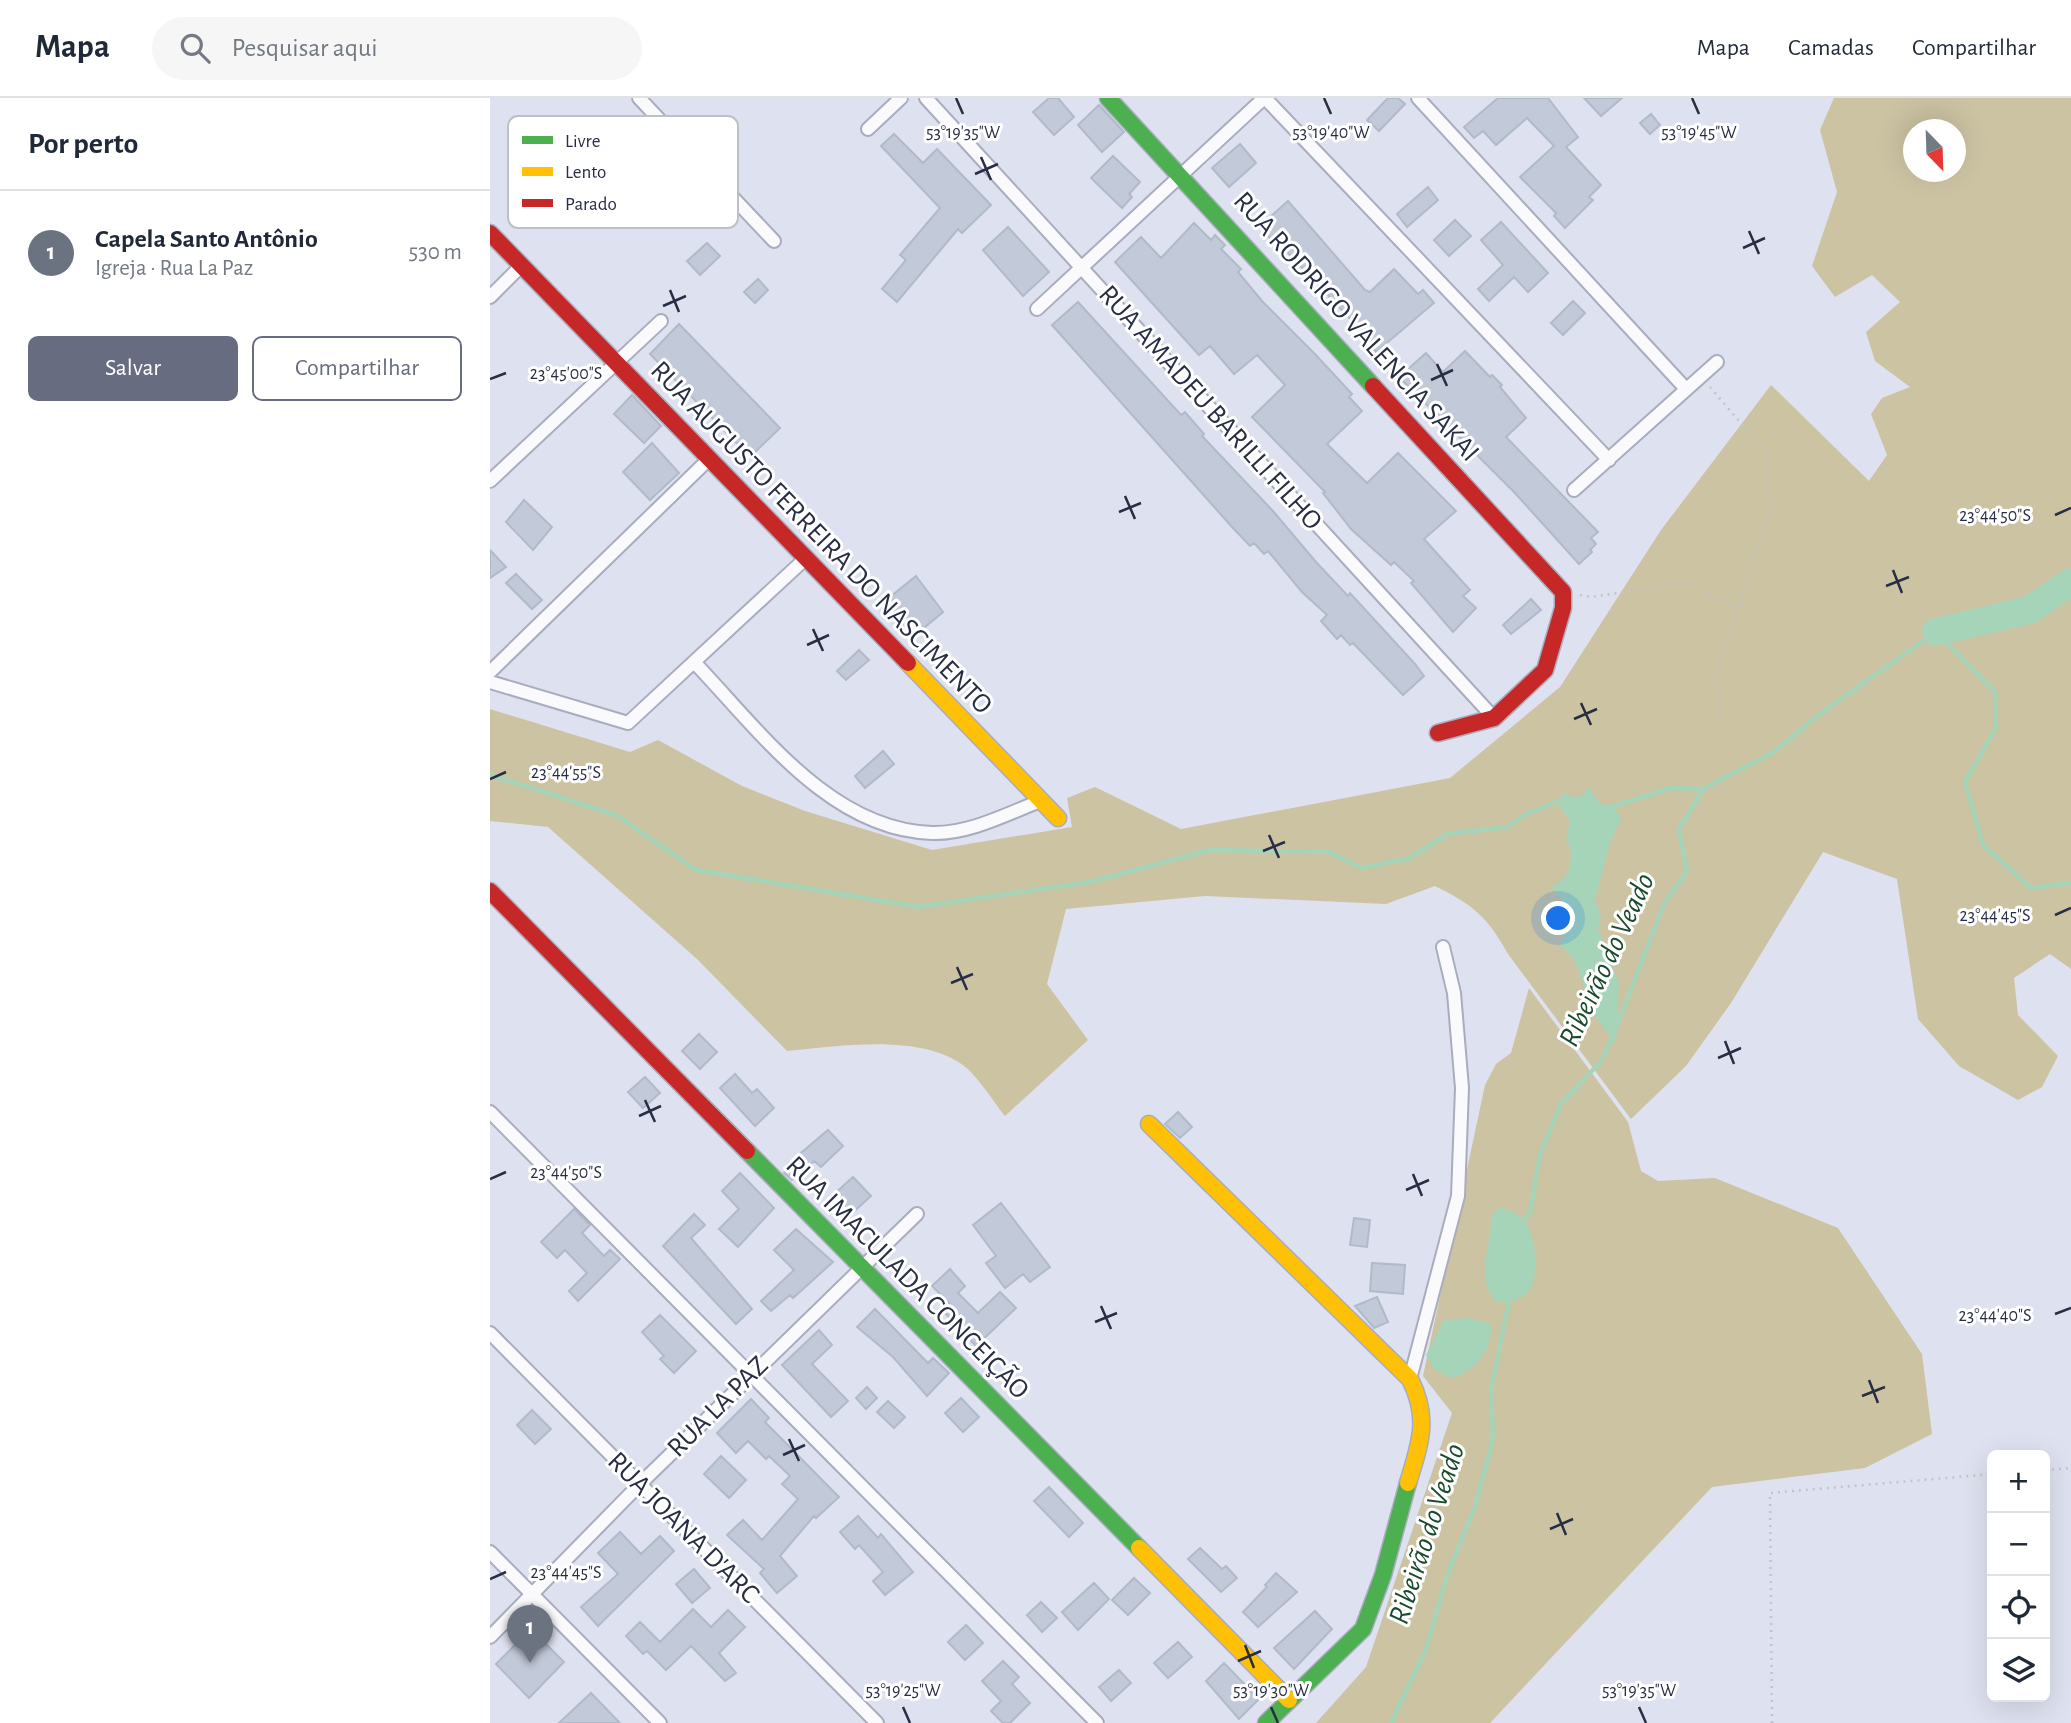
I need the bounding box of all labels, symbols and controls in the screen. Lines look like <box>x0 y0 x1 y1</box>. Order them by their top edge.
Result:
search box <box>152 17 642 80</box>
icon: search <box>176 29 214 67</box>
text: Mapa <box>35 31 110 64</box>
text: Pesquisar aqui <box>232 35 378 61</box>
text: Mapa <box>1697 36 1750 60</box>
text: Camadas <box>1788 36 1874 60</box>
text: Compartilhar <box>1912 36 2036 60</box>
legend <box>508 116 738 228</box>
north arrow <box>1903 119 1966 182</box>
text: 53°19'35"W <box>926 124 1000 142</box>
text: 53°19'40"W <box>1292 124 1370 142</box>
text: 53°19'45"W <box>1661 124 1737 142</box>
text: Por perto <box>28 129 138 159</box>
text: Livre <box>565 132 600 151</box>
text: Lento <box>565 163 606 182</box>
street label: RUA RODRIGO VALENCIA SAKAI <box>1228 187 1484 467</box>
text: Parado <box>565 195 617 214</box>
text: Capela Santo Antônio <box>95 226 318 252</box>
text: 1 <box>47 241 55 264</box>
text: 530 m <box>409 241 462 264</box>
text: Igreja · Rua La Paz <box>95 257 253 280</box>
street label: RUA AMADEU BARILLI FILHO <box>1093 280 1327 536</box>
button: Salvar <box>28 336 238 401</box>
button: Compartilhar <box>252 336 462 401</box>
street label: RUA AUGUSTO FERREIRA DO NASCIMENTO <box>645 356 997 720</box>
text: 23°45'00"S <box>530 365 602 383</box>
text: 23°44'50"S <box>1959 507 2031 525</box>
text: 23°44'55"S <box>531 764 601 782</box>
water label: Ribeirão do Veado <box>1554 869 1660 1051</box>
your location <box>1541 901 1575 935</box>
text: 23°44'45"S <box>1960 907 2030 925</box>
street label: RUA IMACULADA CONCEIÇÃO <box>780 1150 1035 1405</box>
text: 23°44'50"S <box>530 1164 602 1182</box>
text: 23°44'40"S <box>1959 1307 2031 1325</box>
street label: RUA LA PAZ <box>662 1351 774 1463</box>
water label: Ribeirão do Veado <box>1384 1440 1470 1628</box>
street label: RUA JOANA D'ARC <box>602 1447 764 1609</box>
map controls <box>1987 1450 2050 1702</box>
button: + <box>1987 1450 2050 1513</box>
button: − <box>1987 1513 2050 1576</box>
text: 23°44'45"S <box>531 1564 601 1582</box>
button: locate <box>1987 1576 2050 1639</box>
pin: 1 <box>507 1605 553 1663</box>
button: layers <box>1987 1639 2050 1702</box>
text: 53°19'25"W <box>866 1682 940 1700</box>
text: 53°19'30"W <box>1233 1682 1309 1700</box>
text: 53°19'35"W <box>1602 1682 1676 1700</box>

